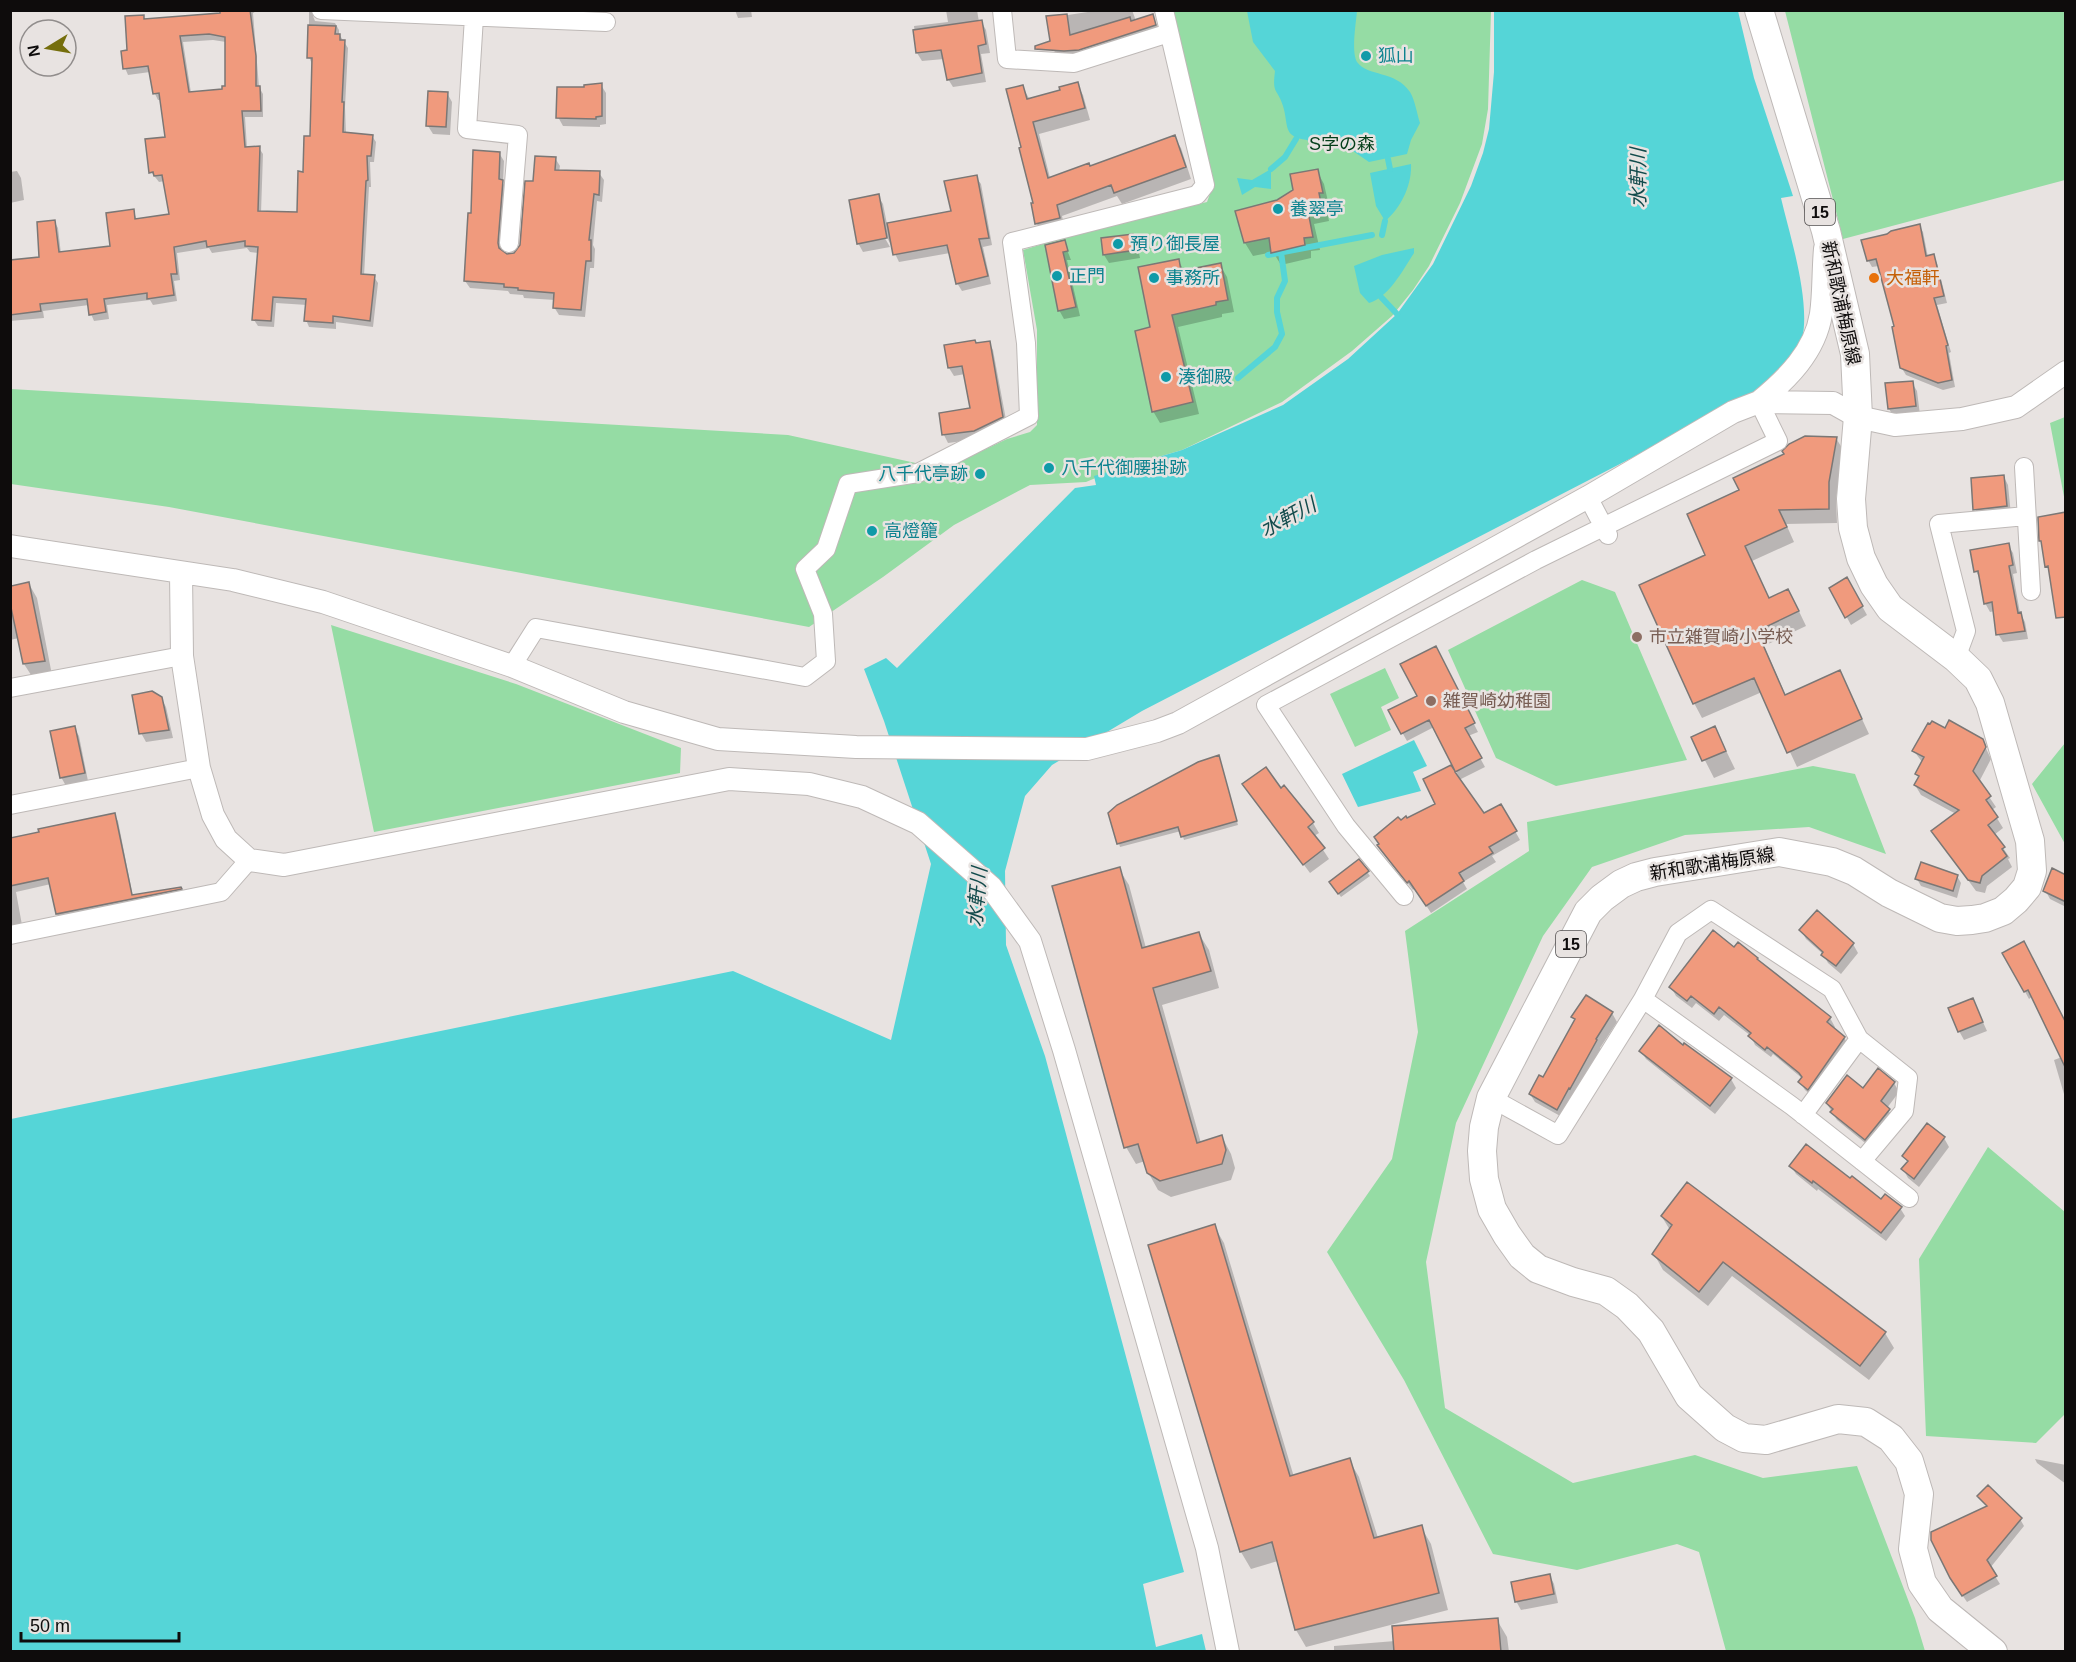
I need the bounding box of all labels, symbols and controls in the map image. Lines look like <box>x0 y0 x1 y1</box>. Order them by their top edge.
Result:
north arrow <box>18 18 78 78</box>
text: N <box>24 43 43 58</box>
place label: 狐山 <box>1378 46 1414 66</box>
marker: 狐山 <box>1359 49 1373 63</box>
park label: S字の森 <box>1309 134 1375 154</box>
water label: 水軒川 <box>1627 146 1649 208</box>
place label: 養翠亭 <box>1290 199 1344 219</box>
road number: 15 <box>1805 199 1835 225</box>
marker: 養翠亭 <box>1271 202 1285 216</box>
place label: 預り御長屋 <box>1130 234 1220 254</box>
marker: 預り御長屋 <box>1111 237 1125 251</box>
street label: 新和歌浦梅原線 <box>1818 239 1864 367</box>
place label: 正門 <box>1069 266 1105 286</box>
place label: 事務所 <box>1166 268 1220 288</box>
place label: 大福軒 <box>1886 268 1940 288</box>
marker: 正門 <box>1050 269 1064 283</box>
marker: 事務所 <box>1147 271 1161 285</box>
marker: 大福軒 <box>1867 271 1881 285</box>
place label: 湊御殿 <box>1178 367 1232 387</box>
marker: 湊御殿 <box>1159 370 1173 384</box>
place label: 八千代御腰掛跡 <box>1061 458 1187 478</box>
marker: 八千代御腰掛跡 <box>1042 461 1056 475</box>
place label: 八千代亭跡 <box>878 464 968 484</box>
marker: 八千代亭跡 <box>973 467 987 481</box>
water label: 水軒川 <box>1256 492 1321 541</box>
place label: 高燈籠 <box>884 521 938 541</box>
marker: 高燈籠 <box>865 524 879 538</box>
place label: 市立雑賀崎小学校 <box>1649 627 1793 647</box>
marker: 市立雑賀崎小学校 <box>1630 630 1644 644</box>
place label: 雑賀崎幼稚園 <box>1443 691 1551 711</box>
marker: 雑賀崎幼稚園 <box>1424 694 1438 708</box>
street label: 新和歌浦梅原線 <box>1648 844 1776 884</box>
water label: 水軒川 <box>963 864 991 928</box>
road number: 15 <box>1556 931 1586 957</box>
scale bar <box>21 1605 178 1643</box>
text: 50 m <box>30 1616 70 1636</box>

